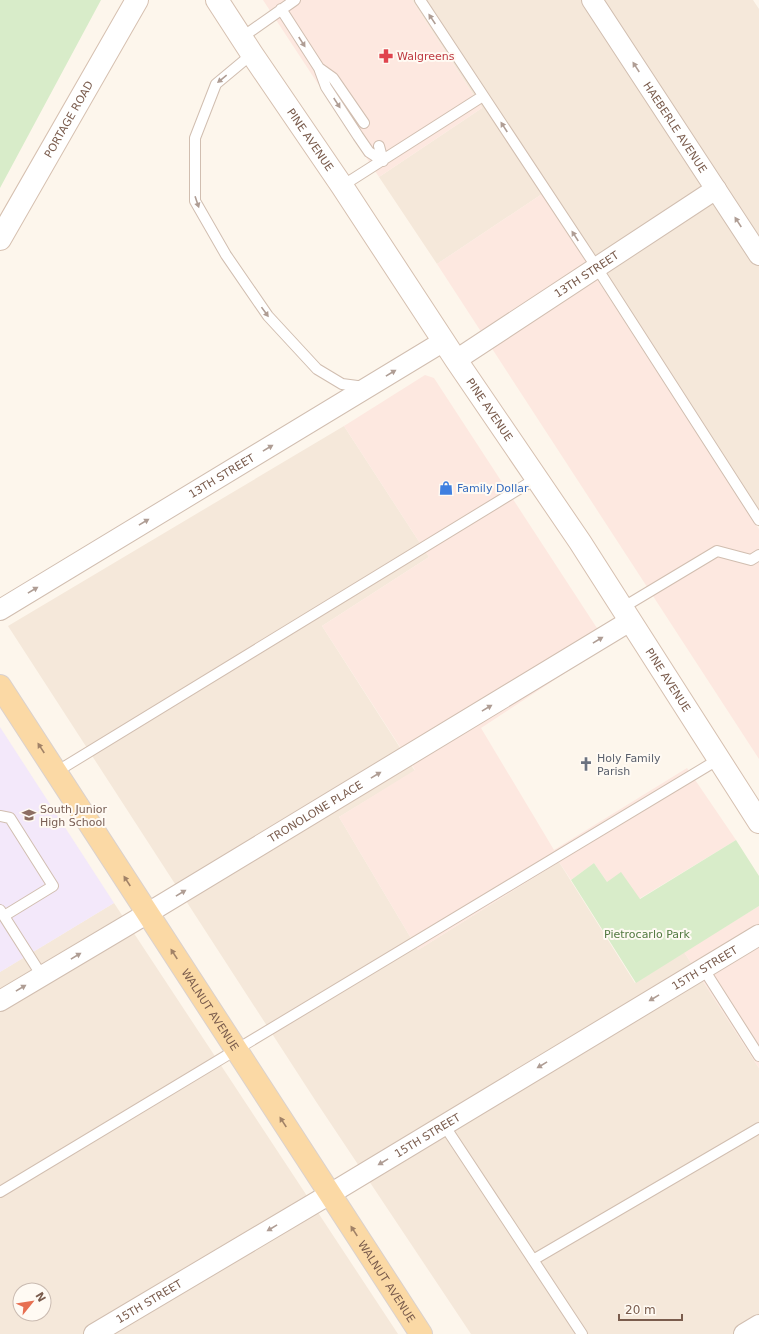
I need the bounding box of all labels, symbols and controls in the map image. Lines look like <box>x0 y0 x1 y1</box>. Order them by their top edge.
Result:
one-way arrow <box>428 14 436 24</box>
one-way arrow <box>299 36 306 48</box>
pharmacy icon: Walgreens <box>378 48 394 64</box>
place label: Walgreens <box>397 50 455 63</box>
one-way arrow <box>632 61 640 72</box>
one-way arrow <box>217 75 228 84</box>
street label: PORTAGE ROAD <box>42 79 96 160</box>
street label: HAEBERLE AVENUE <box>640 80 709 175</box>
one-way arrow <box>333 97 340 109</box>
street label: PINE AVENUE <box>284 106 336 174</box>
one-way arrow <box>500 122 508 132</box>
one-way arrow <box>194 196 201 208</box>
one-way arrow <box>734 217 742 227</box>
one-way arrow <box>572 230 579 241</box>
street label: 13TH STREET <box>552 249 622 301</box>
one-way arrow <box>261 307 269 317</box>
one-way arrow <box>385 370 397 377</box>
street label: PINE AVENUE <box>463 376 515 444</box>
one-way arrow <box>262 444 274 451</box>
street label: 13TH STREET <box>187 451 257 501</box>
shop icon: Family Dollar <box>438 480 454 496</box>
place label: Family Dollar <box>457 482 529 495</box>
one-way arrow <box>138 519 150 526</box>
one-way arrow <box>28 586 38 594</box>
one-way arrow <box>593 636 603 644</box>
street label: PINE AVENUE <box>643 646 693 714</box>
one-way arrow <box>481 704 493 711</box>
one-way arrow <box>37 742 44 754</box>
place label: Holy Family Parish <box>597 752 661 778</box>
church icon: Holy Family Parish <box>578 756 594 772</box>
one-way arrow <box>371 771 381 779</box>
street label: TRONOLONE PLACE <box>265 778 365 846</box>
place label: South Junior High School <box>40 803 107 829</box>
school or university icon: South Junior High School <box>21 807 37 823</box>
one-way arrow <box>123 875 130 887</box>
one-way arrow <box>175 890 187 897</box>
park label: Pietrocarlo Park <box>604 928 691 941</box>
street label: 15TH STREET <box>670 943 740 993</box>
one-way arrow <box>170 949 178 959</box>
one-way arrow <box>70 952 82 959</box>
street label: WALNUT AVENUE <box>179 967 241 1053</box>
one-way arrow <box>15 985 27 992</box>
one-way arrow <box>648 995 660 1002</box>
one-way arrow <box>536 1062 548 1069</box>
street label: 15TH STREET <box>392 1111 463 1161</box>
one-way arrow <box>279 1117 287 1127</box>
one-way arrow <box>377 1158 389 1165</box>
one-way arrow <box>266 1225 278 1232</box>
one-way arrow <box>350 1225 357 1237</box>
street label: WALNUT AVENUE <box>355 1238 418 1325</box>
street label: 15TH STREET <box>114 1277 185 1326</box>
north arrow <box>12 1282 52 1322</box>
text: N <box>32 1290 48 1304</box>
scale bar <box>619 1296 682 1322</box>
text: 20 m <box>625 1303 656 1317</box>

